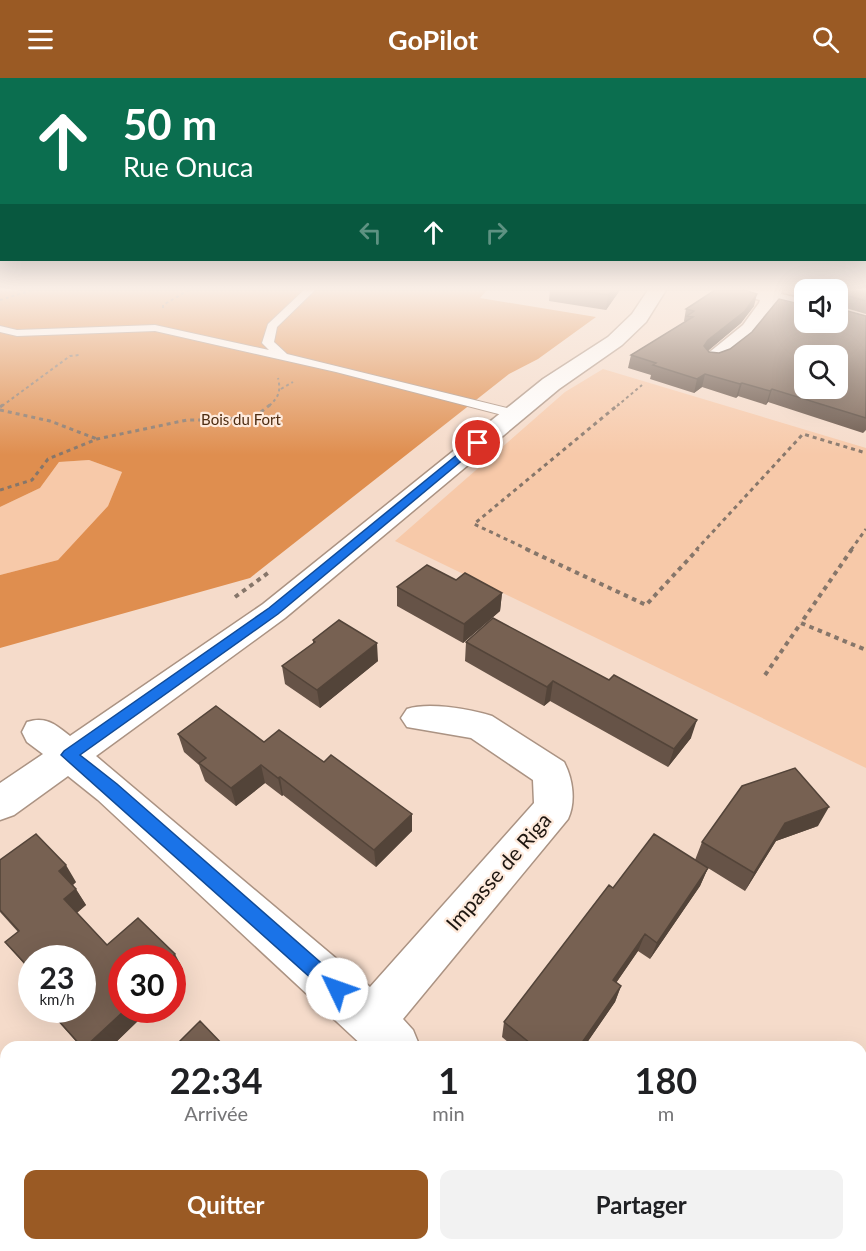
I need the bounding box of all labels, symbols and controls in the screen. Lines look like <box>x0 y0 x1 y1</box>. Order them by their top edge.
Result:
icon: menu <box>24 23 57 56</box>
text: GoPilot <box>388 23 478 56</box>
icon: search <box>809 23 842 56</box>
text: 50 m <box>123 99 217 149</box>
icon: ahead <box>24 102 102 180</box>
text: Rue Onuca <box>123 150 253 183</box>
icon: left <box>354 216 387 249</box>
icon: ahead <box>417 216 450 249</box>
icon: right <box>480 216 513 249</box>
map controls <box>794 279 848 399</box>
button: sound <box>794 279 848 333</box>
button: search <box>794 345 848 399</box>
park label: Bois du Fort <box>201 410 282 428</box>
pin <box>452 417 503 468</box>
icon: arrive <box>461 426 494 459</box>
street label: Impasse de Riga <box>440 807 556 935</box>
speed limit sign: 30 <box>108 945 186 1023</box>
position arrow <box>305 957 369 1021</box>
text: 23 <box>40 959 74 995</box>
text: km/h <box>39 990 75 1008</box>
text: 22:34 <box>170 1058 263 1102</box>
text: 1 <box>438 1058 459 1102</box>
text: 180 <box>635 1058 697 1102</box>
text: Arrivée <box>184 1101 248 1125</box>
text: min <box>432 1101 465 1125</box>
text: m <box>658 1101 674 1125</box>
button: Quitter <box>24 1170 428 1239</box>
button: Partager <box>440 1170 843 1239</box>

